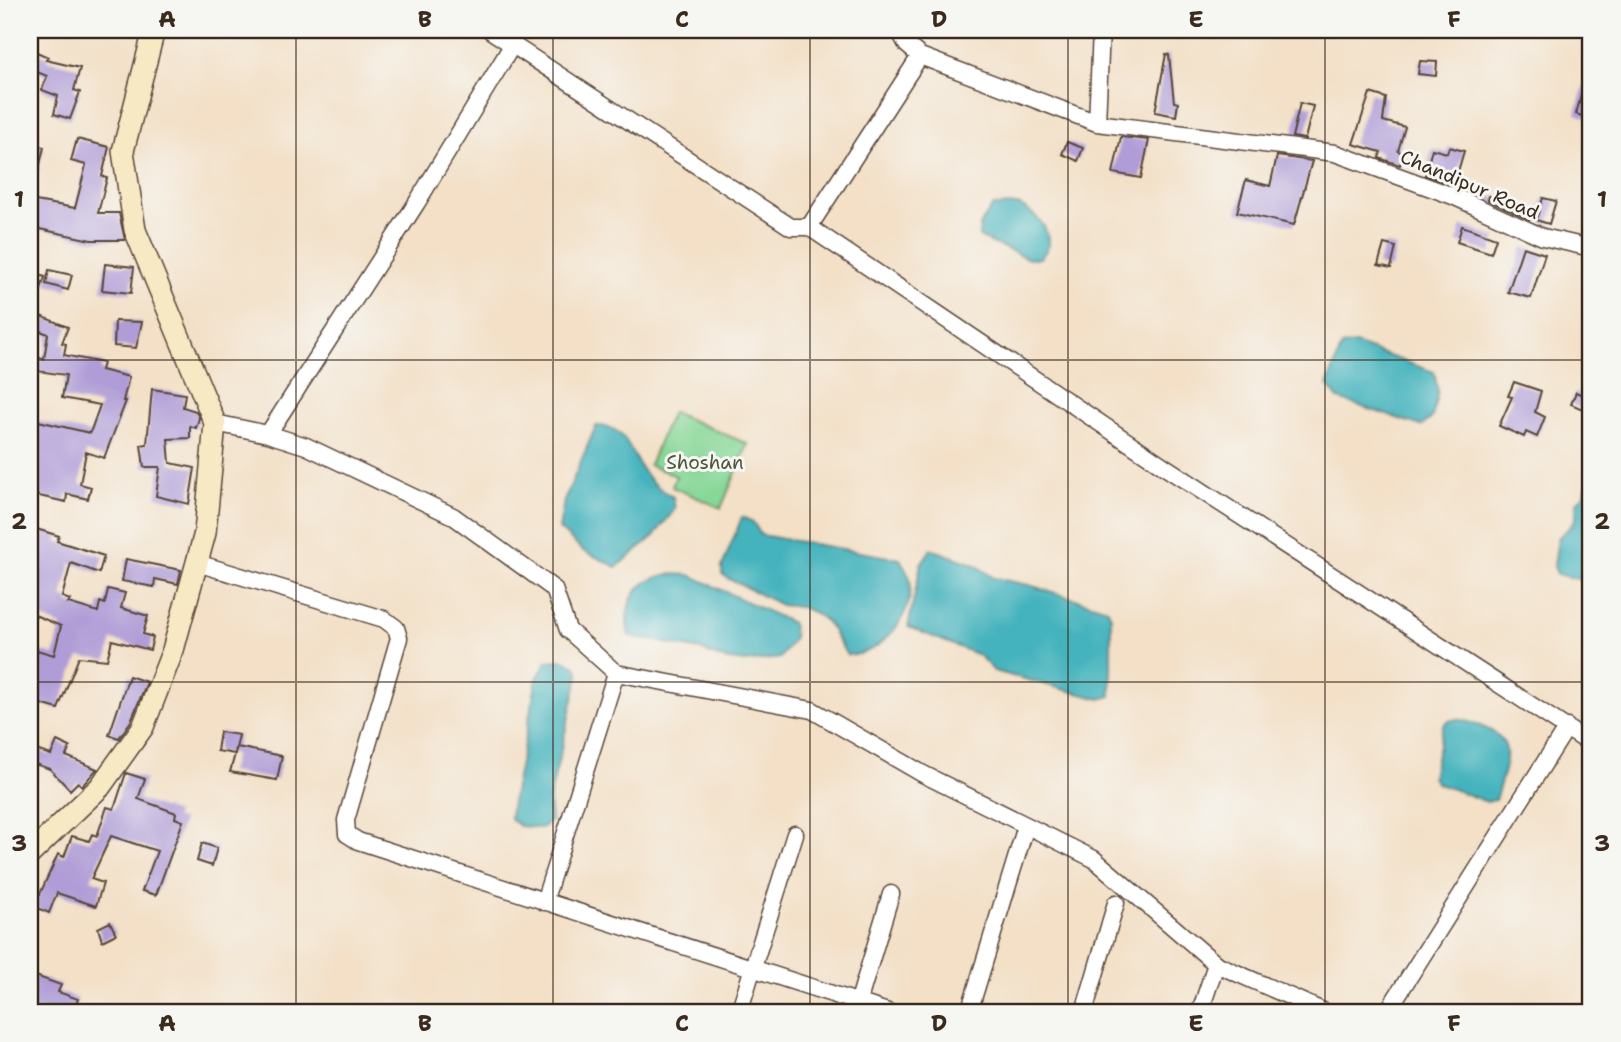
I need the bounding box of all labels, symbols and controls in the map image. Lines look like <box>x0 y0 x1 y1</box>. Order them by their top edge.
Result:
text: A <box>158 4 176 34</box>
text: B <box>418 4 432 34</box>
text: C <box>675 4 689 34</box>
text: D <box>931 4 947 34</box>
text: E <box>1188 4 1204 34</box>
text: F <box>1447 4 1461 34</box>
street label: Chandipur Road <box>1397 144 1543 225</box>
text: 1 <box>14 184 24 214</box>
text: 1 <box>1597 184 1607 214</box>
park label: Shoshan <box>666 450 744 475</box>
text: 2 <box>11 506 27 536</box>
text: 2 <box>1594 506 1610 536</box>
text: 3 <box>11 828 27 858</box>
text: 3 <box>1594 828 1610 858</box>
text: A <box>158 1008 176 1038</box>
text: B <box>418 1008 432 1038</box>
text: C <box>675 1008 689 1038</box>
text: D <box>931 1008 947 1038</box>
text: E <box>1188 1008 1204 1038</box>
text: F <box>1447 1008 1461 1038</box>

